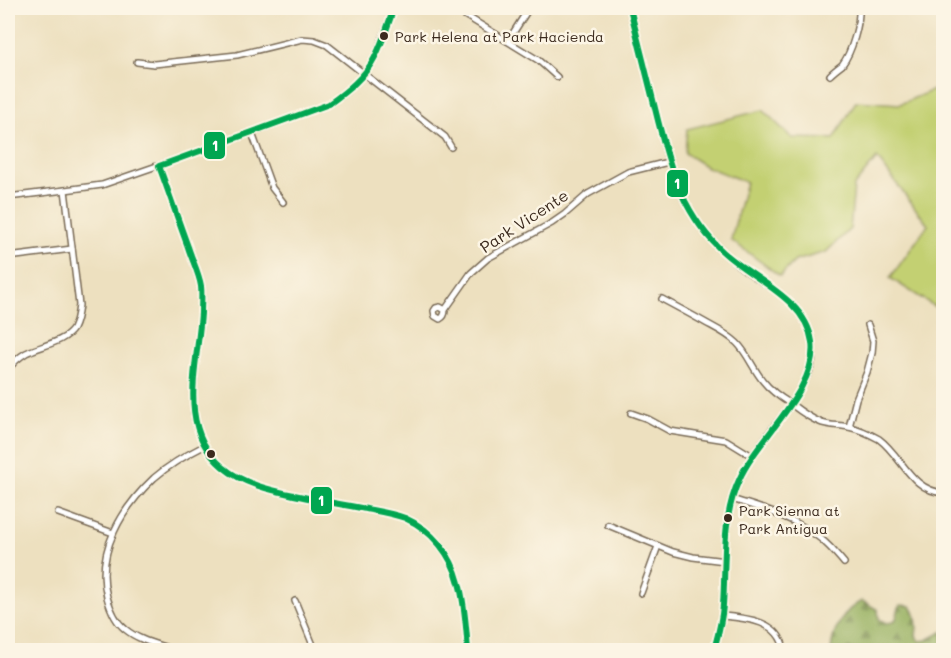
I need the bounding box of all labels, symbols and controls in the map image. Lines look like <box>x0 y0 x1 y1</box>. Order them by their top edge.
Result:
place label: Park Helena at Park Hacienda <box>395 27 604 46</box>
marker: Park Helena at Park Hacienda <box>378 30 390 42</box>
line badge: 1 <box>203 131 226 160</box>
text: 1 <box>211 134 219 155</box>
line badge: 1 <box>666 169 689 198</box>
text: 1 <box>673 172 681 193</box>
street label: Park Vicente <box>475 184 572 257</box>
unlabelled marker <box>205 448 217 460</box>
line badge: 1 <box>310 486 333 515</box>
text: 1 <box>317 489 325 510</box>
place label: Park Sienna at Park Antigua <box>739 501 840 538</box>
marker: Park Sienna at Park Antigua <box>722 512 734 524</box>

